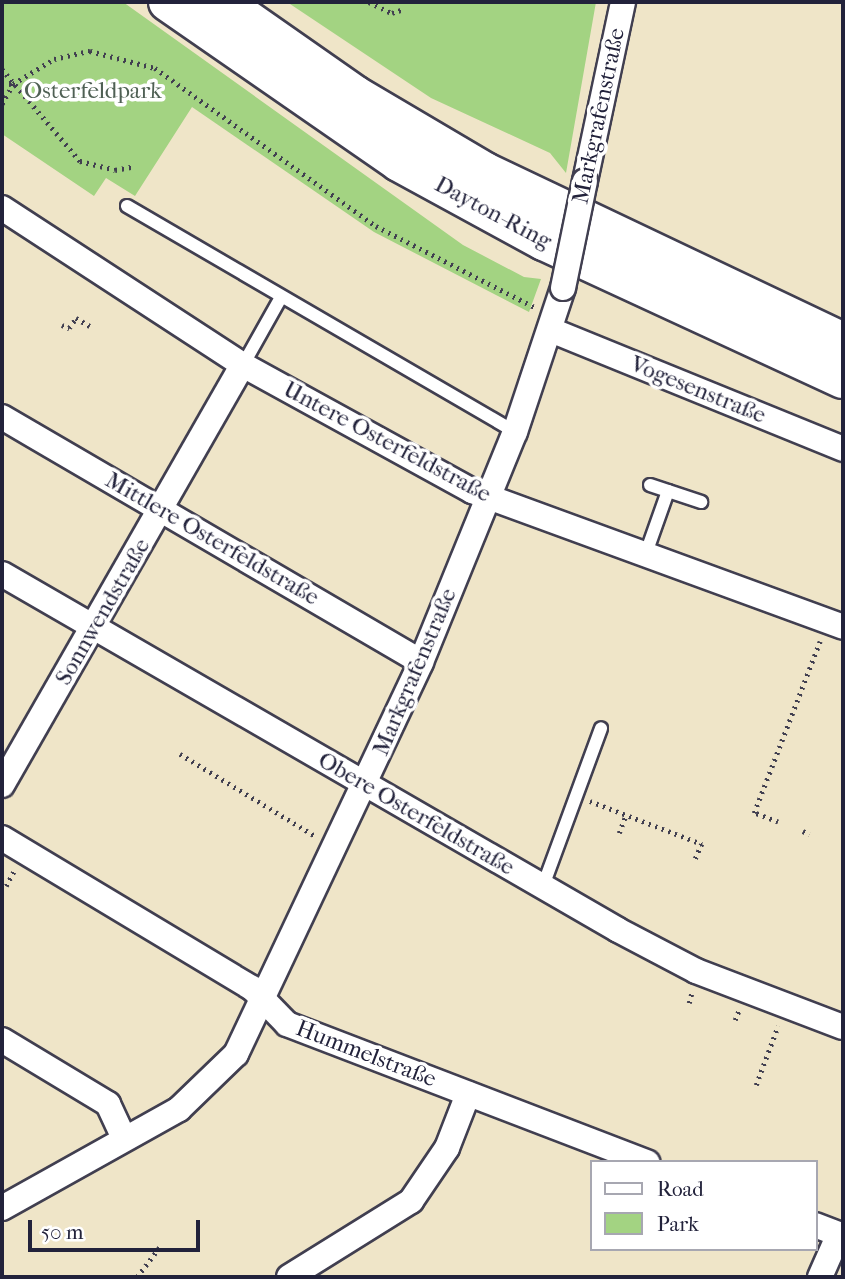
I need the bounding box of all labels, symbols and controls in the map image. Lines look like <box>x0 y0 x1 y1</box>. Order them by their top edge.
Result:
street label: Markgrafenstraße <box>567 26 631 206</box>
park label: Osterfeldpark <box>24 77 162 105</box>
street label: Dayton-Ring <box>430 171 556 255</box>
street label: Vogesenstraße <box>626 350 770 430</box>
street label: Untere Osterfeldstraße <box>279 376 495 508</box>
street label: Mittlere Osterfeldstraße <box>100 467 324 611</box>
street label: Sonnwendstraße <box>50 534 156 690</box>
street label: Markgrafenstraße <box>367 584 463 760</box>
street label: Obere Osterfeldstraße <box>313 747 519 881</box>
street label: Hummelstraße <box>292 1015 440 1093</box>
legend <box>590 1160 817 1251</box>
text: Road <box>657 1177 704 1201</box>
scale bar <box>32 1206 203 1250</box>
text: Park <box>657 1212 699 1236</box>
text: 50 m <box>41 1220 84 1244</box>

